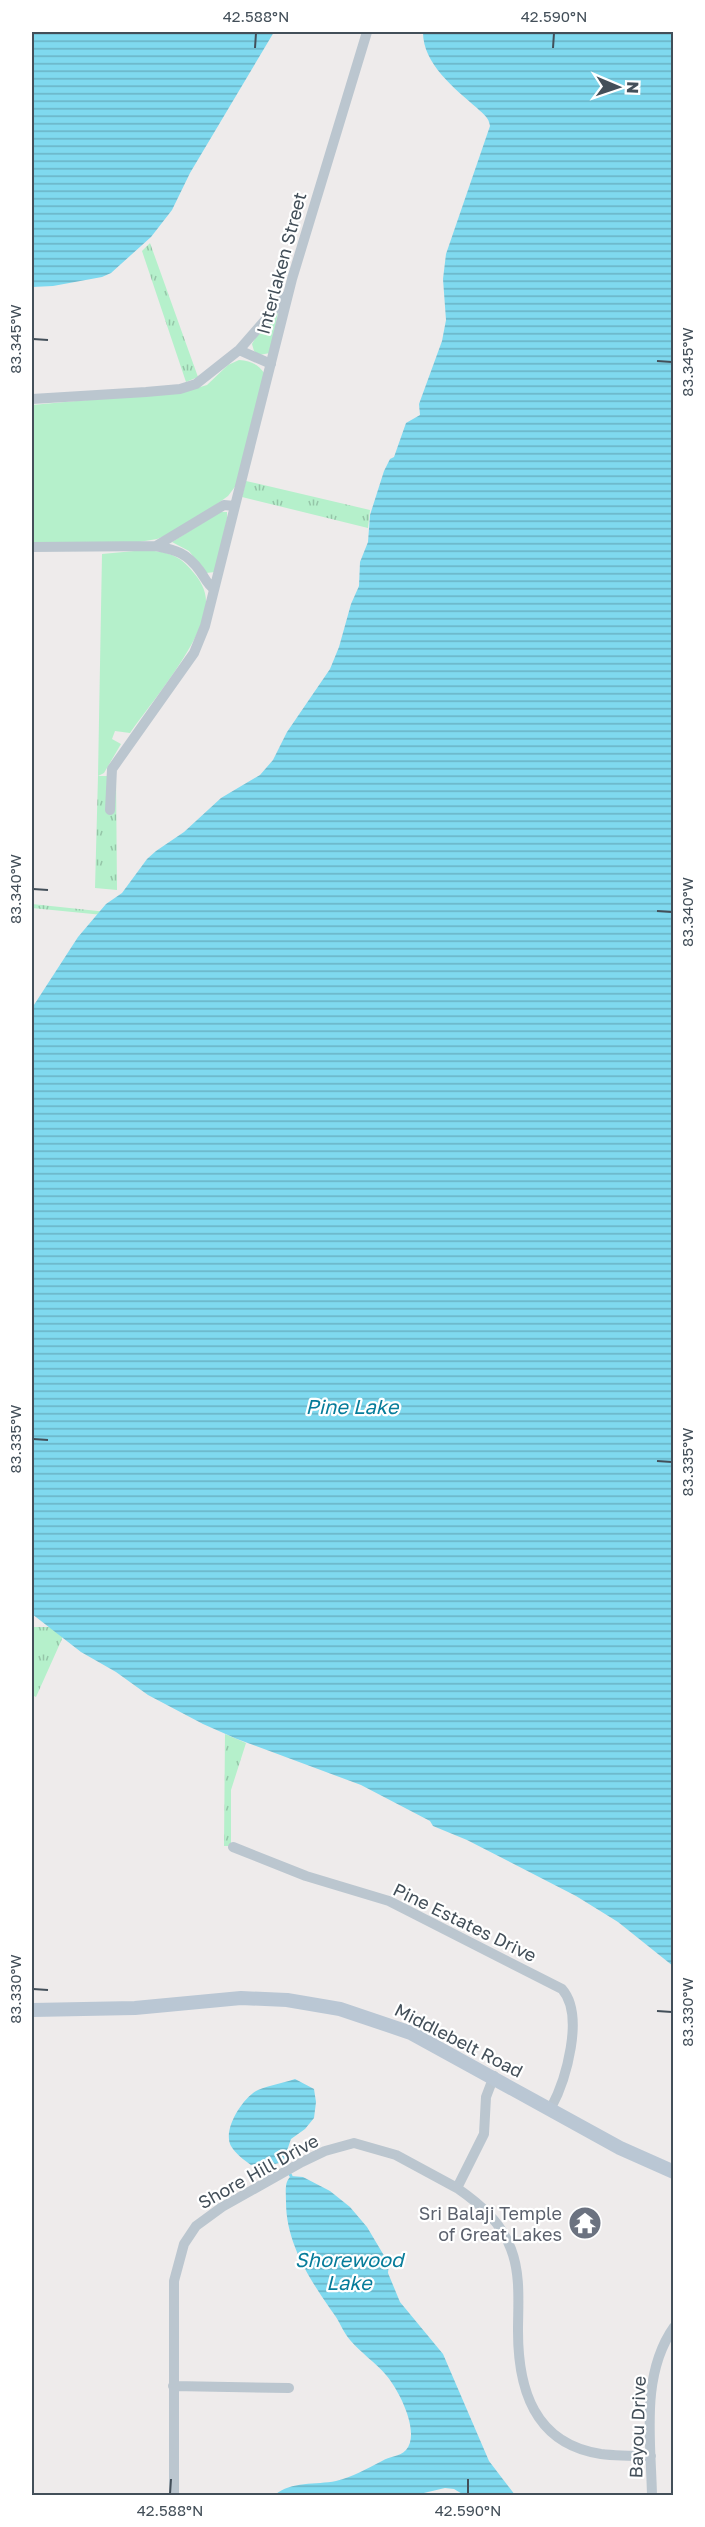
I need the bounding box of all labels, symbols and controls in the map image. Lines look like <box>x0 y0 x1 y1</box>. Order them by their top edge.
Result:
text: 42.588°N <box>223 7 289 25</box>
text: 42.590°N <box>521 7 587 25</box>
north arrow <box>588 57 648 117</box>
text: N <box>623 81 643 94</box>
street label: Interlaken Street <box>251 190 311 336</box>
text: 83.345°W <box>6 304 24 374</box>
text: 83.345°W <box>678 327 696 397</box>
text: 83.340°W <box>6 854 24 924</box>
text: 83.340°W <box>678 877 696 947</box>
water label: Pine Lake <box>306 1394 400 1418</box>
text: 83.335°W <box>6 1405 24 1473</box>
text: 83.335°W <box>678 1428 696 1496</box>
street label: Pine Estates Drive <box>390 1878 540 1966</box>
text: 83.330°W <box>6 1954 24 2024</box>
text: 83.330°W <box>678 1977 696 2047</box>
street label: Middlebelt Road <box>391 1998 527 2082</box>
street label: Shore Hill Drive <box>194 2129 322 2213</box>
place label: Sri Balaji Temple of Great Lakes <box>419 2202 562 2245</box>
temple icon: Sri Balaji Temple of Great Lakes <box>567 2205 603 2241</box>
water label: Shorewood Lake <box>295 2247 406 2294</box>
street label: Bayou Drive <box>624 2375 650 2479</box>
text: 42.588°N <box>137 2501 203 2519</box>
text: 42.590°N <box>435 2501 501 2519</box>

